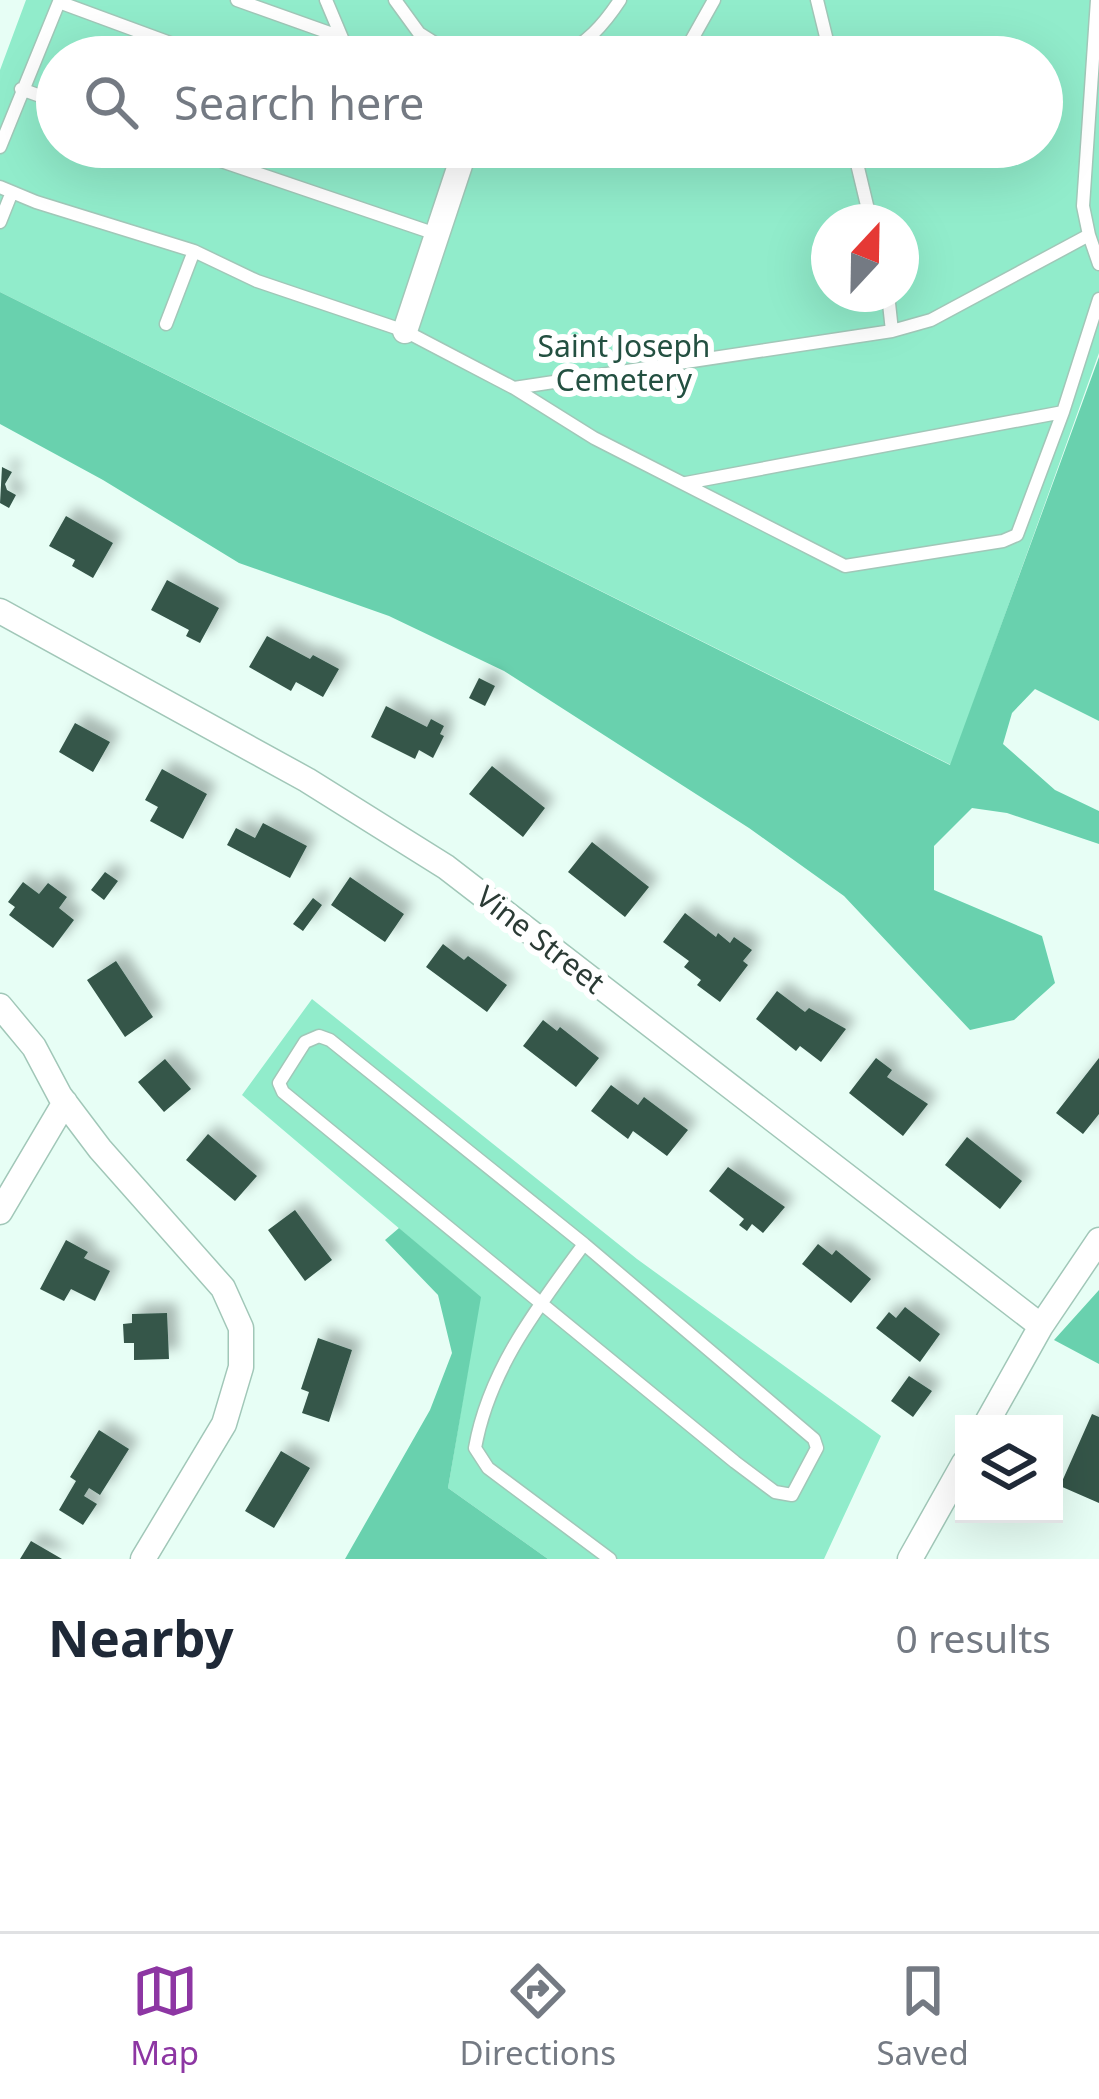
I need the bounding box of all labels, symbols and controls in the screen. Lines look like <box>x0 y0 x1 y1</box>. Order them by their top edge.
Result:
search box <box>36 36 1063 168</box>
icon: search <box>78 69 144 135</box>
text: Search here <box>174 72 424 133</box>
north arrow <box>811 204 919 312</box>
park label: Saint Joseph Cemetery <box>538 325 710 400</box>
street label: Vine Street <box>468 876 614 1002</box>
map controls <box>955 1415 1063 1523</box>
button: layers <box>955 1415 1063 1523</box>
text: Nearby <box>48 1602 234 1672</box>
text: 0 results <box>896 1611 1051 1664</box>
tab: Map <box>130 1958 199 2075</box>
tab: Directions <box>459 1958 616 2075</box>
tab: Saved <box>876 1958 969 2075</box>

